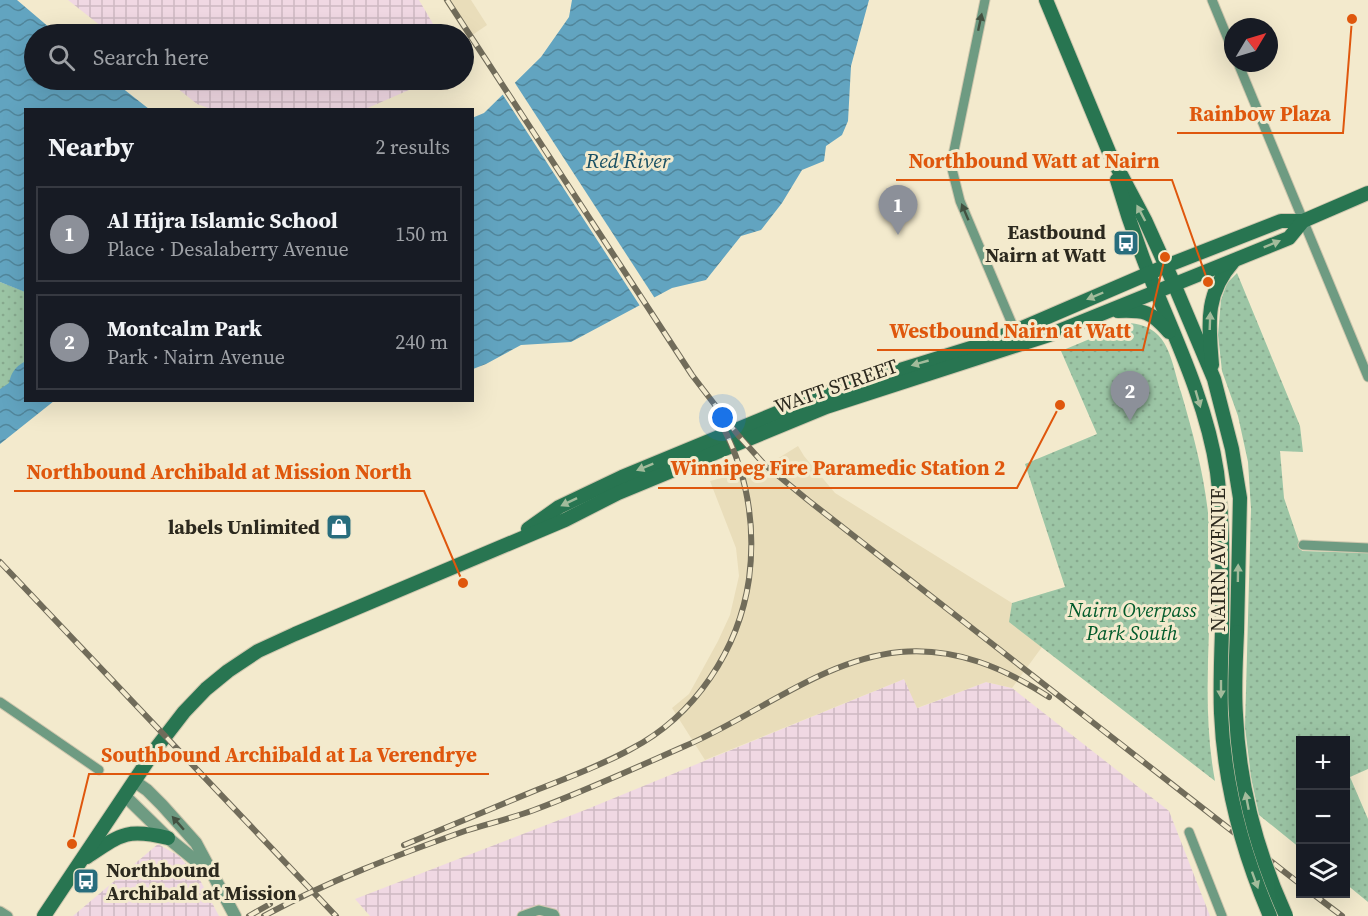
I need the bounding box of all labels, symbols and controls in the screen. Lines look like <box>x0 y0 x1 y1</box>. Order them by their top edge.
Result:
one-way arrow <box>976 13 986 31</box>
north arrow <box>1224 18 1278 72</box>
search box <box>24 24 474 90</box>
icon: search <box>45 41 78 74</box>
text: Search here <box>93 42 209 72</box>
callout: Rainbow Plaza <box>1177 94 1343 133</box>
text: Rainbow Plaza <box>1189 99 1332 128</box>
text: Nearby <box>48 129 134 165</box>
text: 2 results <box>375 133 450 161</box>
callout: Northbound Watt at Nairn <box>896 141 1172 180</box>
water label: Red River <box>585 146 671 175</box>
text: Northbound Watt at Nairn <box>908 146 1160 175</box>
pin: 1 <box>878 186 918 235</box>
one-way arrow <box>960 204 969 221</box>
one-way arrow <box>1136 204 1146 221</box>
text: Al Hijra Islamic School <box>107 205 338 235</box>
place label: Eastbound Nairn at Watt <box>985 218 1107 269</box>
text: 1 <box>64 220 75 248</box>
text: 150 m <box>395 220 448 248</box>
bus stop icon: Eastbound Nairn at Watt <box>1111 228 1141 258</box>
text: Place · Desalaberry Avenue <box>107 235 349 263</box>
one-way arrow <box>1264 239 1282 249</box>
one-way arrow <box>1086 291 1104 301</box>
callout: Westbound Nairn at Watt <box>877 311 1143 350</box>
one-way arrow <box>1205 311 1215 330</box>
text: Montcalm Park <box>107 313 262 343</box>
text: Westbound Nairn at Watt <box>889 316 1131 345</box>
text: 2 <box>64 328 75 356</box>
text: 240 m <box>395 328 448 356</box>
text: Park · Nairn Avenue <box>107 343 285 371</box>
street label: WATT STREET <box>770 352 902 420</box>
one-way arrow <box>911 359 929 368</box>
pin: 2 <box>1110 372 1150 421</box>
one-way arrow <box>1194 390 1203 408</box>
your location <box>708 403 737 432</box>
callout: Winnipeg Fire Paramedic Station 2 <box>658 449 1017 488</box>
callout: Northbound Archibald at Mission North <box>14 452 424 491</box>
text: Winnipeg Fire Paramedic Station 2 <box>671 453 1005 482</box>
text: Northbound Archibald at Mission North <box>26 457 412 486</box>
one-way arrow <box>635 462 653 472</box>
street label: NAIRN AVENUE <box>1204 488 1232 632</box>
one-way arrow <box>560 497 577 507</box>
shop icon: labels Unlimited <box>324 512 354 542</box>
place label: labels Unlimited <box>168 513 320 541</box>
one-way arrow <box>1233 564 1243 583</box>
park label: Nairn Overpass Park South <box>1067 596 1197 647</box>
one-way arrow <box>1216 680 1226 699</box>
callout: Southbound Archibald at La Verendrye <box>89 735 489 774</box>
map controls <box>1296 736 1350 898</box>
button: + <box>1296 736 1350 790</box>
text: Southbound Archibald at La Verendrye <box>101 740 477 769</box>
button: − <box>1296 790 1350 844</box>
one-way arrow <box>1242 791 1251 810</box>
one-way arrow <box>172 815 185 831</box>
button: layers <box>1296 844 1350 898</box>
place label: Northbound Archibald at Mission <box>106 856 297 907</box>
bus stop icon: Northbound Archibald at Mission <box>71 866 101 896</box>
one-way arrow <box>1251 871 1261 889</box>

